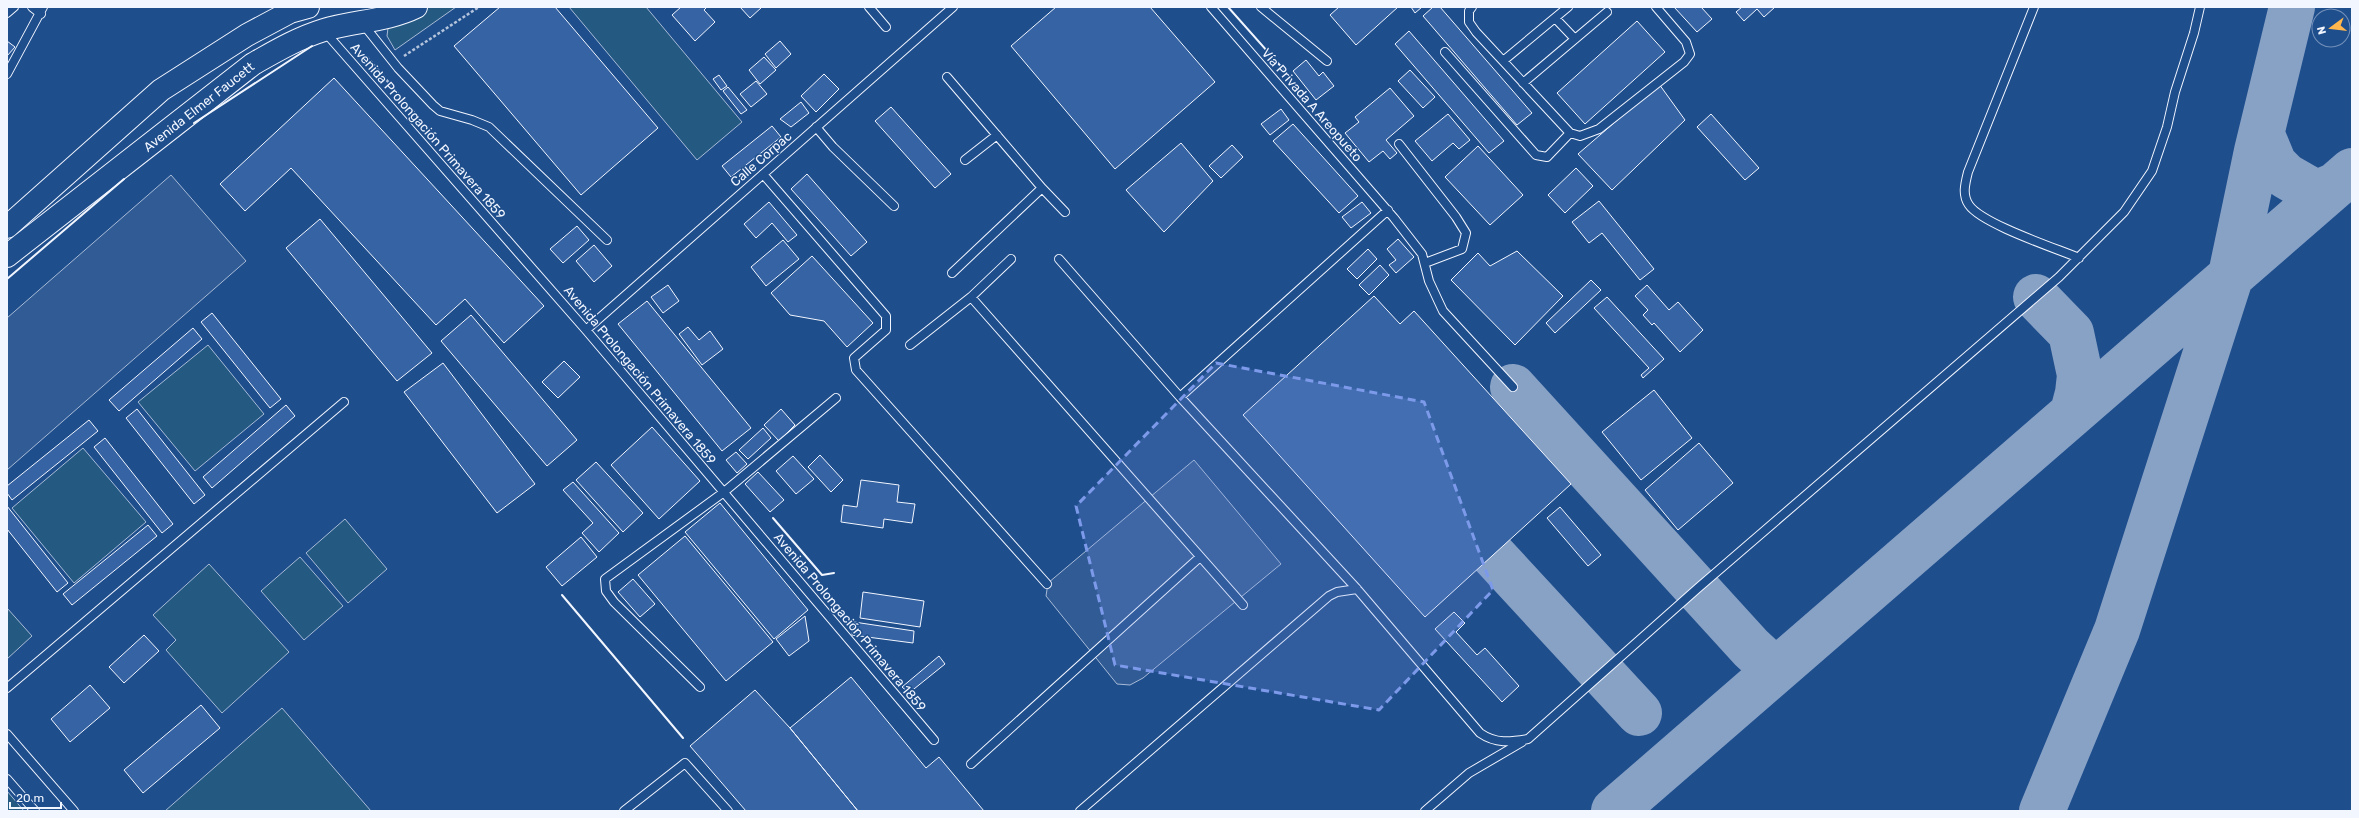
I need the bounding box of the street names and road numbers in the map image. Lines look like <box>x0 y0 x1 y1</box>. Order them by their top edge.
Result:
street label: Avenida Prolongación Primavera 1859 <box>347 40 509 223</box>
street label: Vía Privada A Areopueto <box>1259 45 1365 165</box>
street label: Avenida Elmer Faucett <box>140 59 257 154</box>
street label: Calle Corpac <box>727 128 795 190</box>
street label: Avenida Prolongación Primavera 1859 <box>560 283 719 468</box>
street label: Avenida Prolongación Primavera 1859 <box>770 530 929 715</box>

